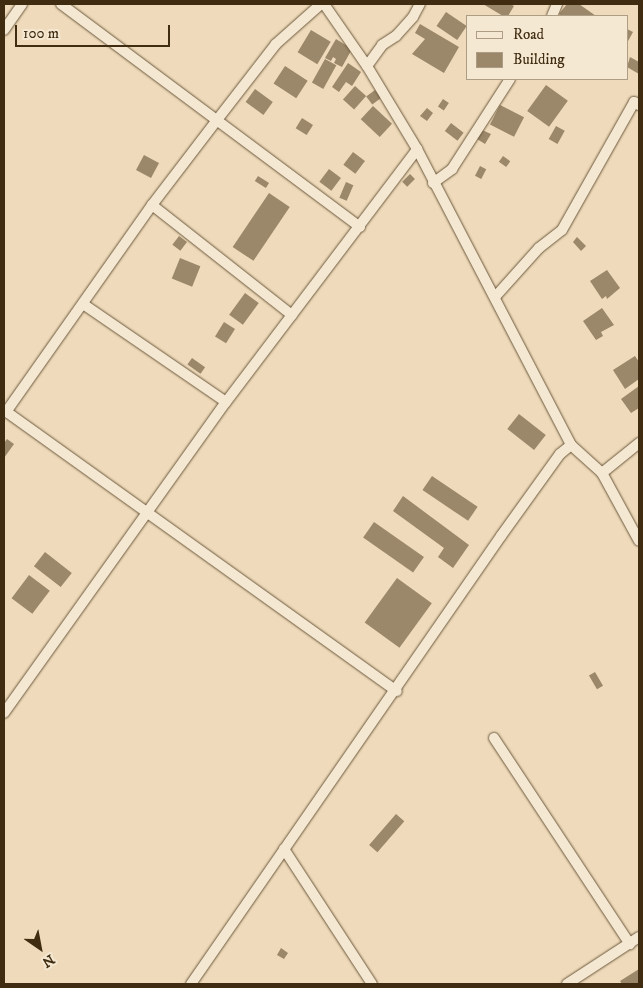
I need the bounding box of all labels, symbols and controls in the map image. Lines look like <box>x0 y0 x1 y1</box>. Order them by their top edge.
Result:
scale bar <box>18 15 172 47</box>
legend <box>466 15 628 80</box>
text: 100 m <box>23 24 59 43</box>
text: Road <box>513 25 544 44</box>
text: Building <box>513 50 565 69</box>
north arrow <box>15 923 65 973</box>
text: N <box>38 950 58 971</box>

